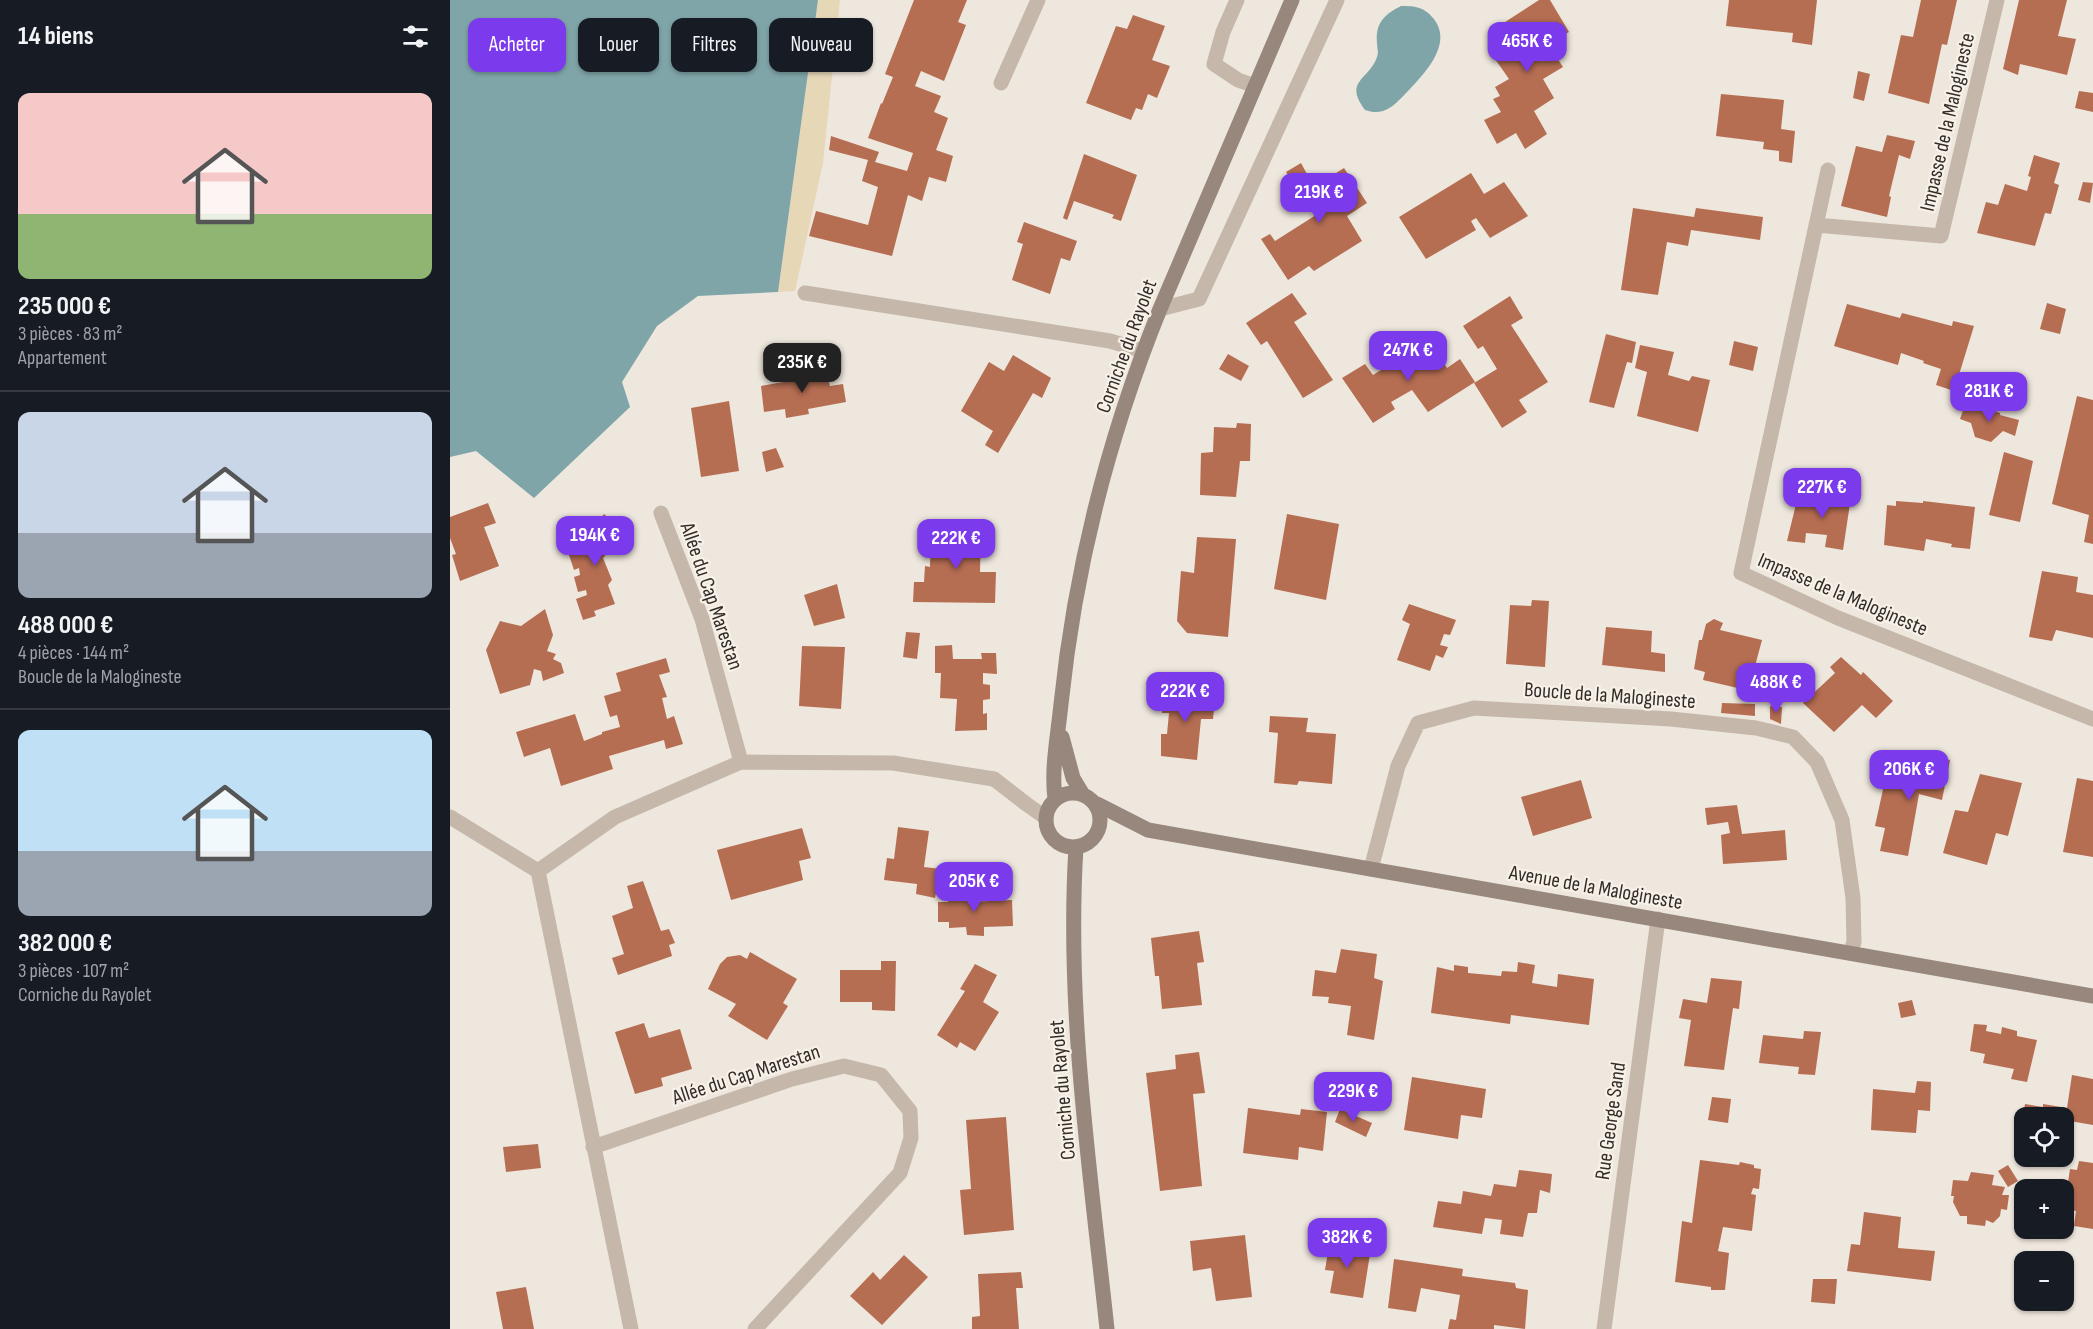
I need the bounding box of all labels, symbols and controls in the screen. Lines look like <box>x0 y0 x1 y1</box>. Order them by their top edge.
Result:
chip: Acheter <box>468 18 566 72</box>
chip: Louer <box>578 18 659 72</box>
chip: Filtres <box>671 18 757 72</box>
chip: Nouveau <box>769 18 873 72</box>
icon: filters <box>399 20 432 53</box>
text: 14 biens <box>18 21 94 52</box>
pin: 465K € <box>1478 22 1576 73</box>
text: 465K € <box>1502 29 1552 53</box>
street label: Impasse de la Malogineste <box>1915 31 1980 214</box>
icon: home <box>171 132 279 240</box>
pin: 219K € <box>1270 173 1368 224</box>
text: 219K € <box>1294 180 1344 204</box>
street label: Corniche du Rayolet <box>1091 276 1162 416</box>
text: 235 000 € <box>18 291 111 322</box>
text: 3 pièces · 83 m² <box>18 322 122 346</box>
pin: 247K € <box>1359 331 1457 382</box>
text: 247K € <box>1383 338 1433 362</box>
pin: 235K € <box>753 343 851 394</box>
text: Appartement <box>18 346 107 370</box>
text: 235K € <box>777 350 827 374</box>
pin: 281K € <box>1940 372 2038 423</box>
text: 281K € <box>1964 379 2014 403</box>
icon: home <box>171 451 279 559</box>
pin: 227K € <box>1773 468 1871 519</box>
text: 227K € <box>1797 475 1847 499</box>
pin: 194K € <box>546 516 644 567</box>
street label: Allée du Cap Marestan <box>674 518 748 673</box>
pin: 222K € <box>907 519 1005 570</box>
text: 194K € <box>570 523 620 547</box>
text: 222K € <box>931 526 981 550</box>
street label: Impasse de la Malogineste <box>1754 547 1931 642</box>
text: 488 000 € <box>18 610 113 641</box>
text: 4 pièces · 144 m² <box>18 641 129 665</box>
pin: 488K € <box>1727 663 1825 714</box>
text: Boucle de la Malogineste <box>18 665 182 689</box>
text: 488K € <box>1750 670 1802 694</box>
pin: 222K € <box>1136 672 1234 723</box>
street label: Boucle de la Malogineste <box>1523 677 1697 714</box>
text: 222K € <box>1160 679 1210 703</box>
pin: 206K € <box>1860 750 1958 801</box>
text: 206K € <box>1884 757 1934 781</box>
icon: home <box>171 769 279 877</box>
street label: Avenue de la Malogineste <box>1506 860 1685 915</box>
pin: 205K € <box>925 862 1023 913</box>
text: 205K € <box>949 869 999 893</box>
text: 382 000 € <box>18 928 112 959</box>
text: 3 pièces · 107 m² <box>18 959 129 983</box>
text: Corniche du Rayolet <box>18 983 152 1007</box>
street label: Corniche du Rayolet <box>1044 1019 1081 1161</box>
street label: Allée du Cap Marestan <box>668 1039 823 1110</box>
street label: Rue George Sand <box>1590 1061 1631 1181</box>
pin: 229K € <box>1304 1072 1402 1123</box>
text: 229K € <box>1328 1079 1378 1103</box>
map controls <box>2014 1107 2074 1311</box>
button: locate <box>2014 1107 2074 1167</box>
button: + <box>2014 1179 2074 1239</box>
pin: 382K € <box>1298 1218 1396 1269</box>
text: 382K € <box>1322 1225 1372 1249</box>
button: − <box>2014 1251 2074 1311</box>

